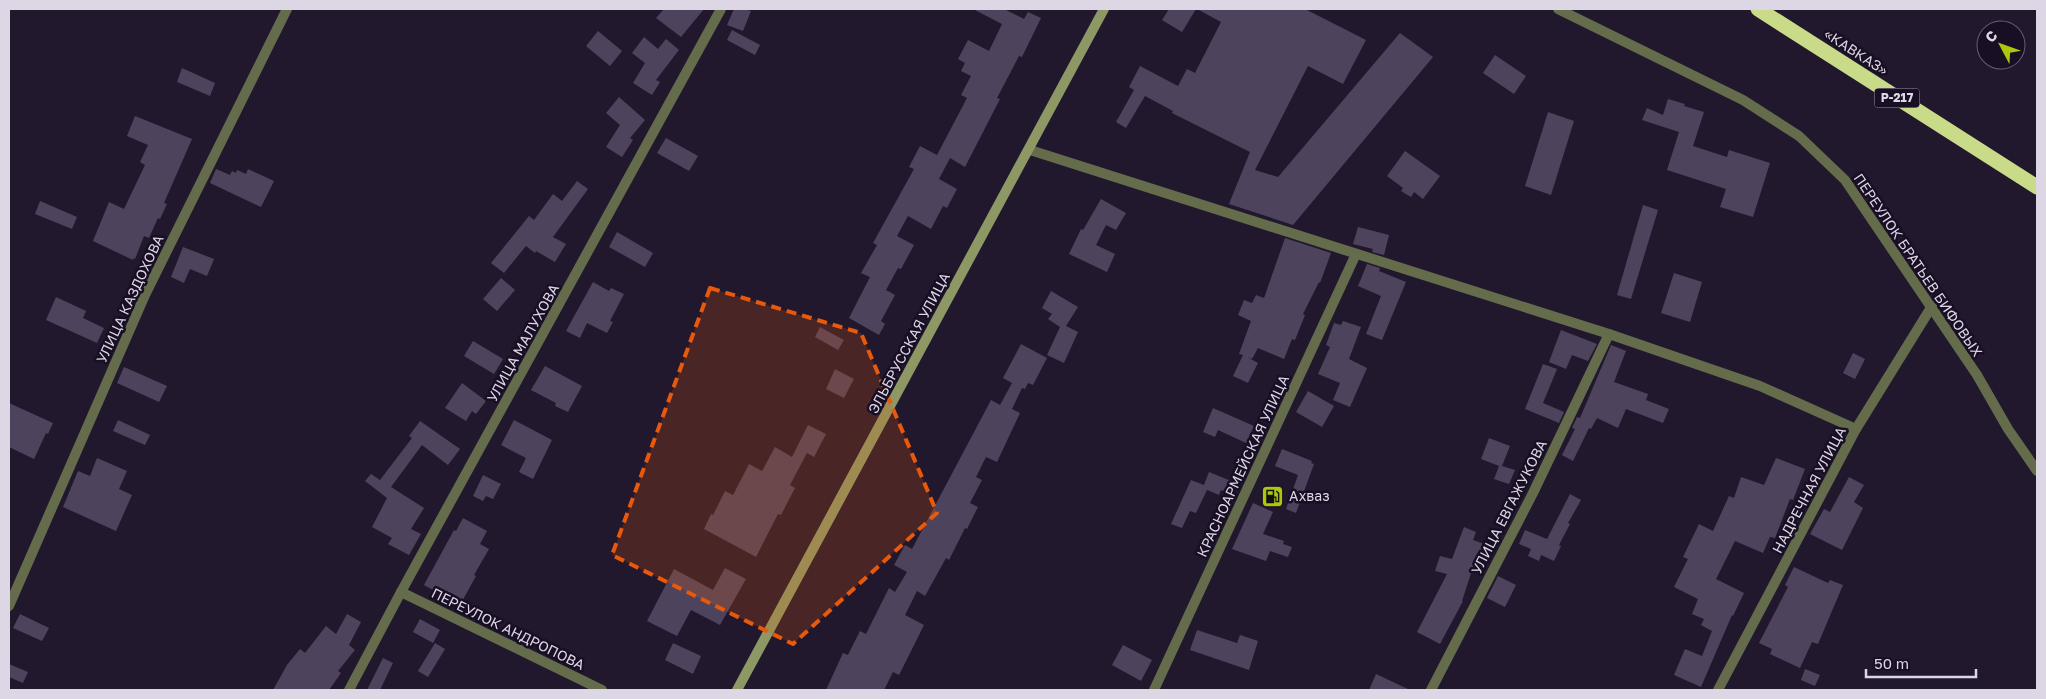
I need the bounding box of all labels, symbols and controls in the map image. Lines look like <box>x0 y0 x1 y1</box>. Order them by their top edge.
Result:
north arrow <box>1976 20 2026 70</box>
street label: «КАВКАЗ» <box>1821 25 1892 79</box>
text: С <box>1981 27 2001 45</box>
road number: Р-217 <box>1874 89 1920 108</box>
street label: ПЕРЕУЛОК БРАТЬЕВ БИФОВЫХ <box>1851 170 1986 360</box>
street label: УЛИЦА КАЗДОХОВА <box>92 232 167 366</box>
street label: ЭЛЬБРУССКАЯ УЛИЦА <box>864 269 953 416</box>
street label: УЛИЦА МАЛУХОВА <box>483 280 562 405</box>
street label: КРАСНОАРМЕЙСКАЯ УЛИЦА <box>1193 372 1293 559</box>
street label: НАДРЕЧНАЯ УЛИЦА <box>1768 423 1849 556</box>
street label: УЛИЦА ЕВГАЖУКОВА <box>1467 436 1550 577</box>
fuel station icon: Ахваз <box>1261 484 1285 508</box>
place label: Ахваз <box>1289 487 1330 504</box>
street label: ПЕРЕУЛОК АНДРОПОВА <box>429 584 588 673</box>
scale bar <box>1866 646 1976 678</box>
text: 50 m <box>1874 654 1909 672</box>

